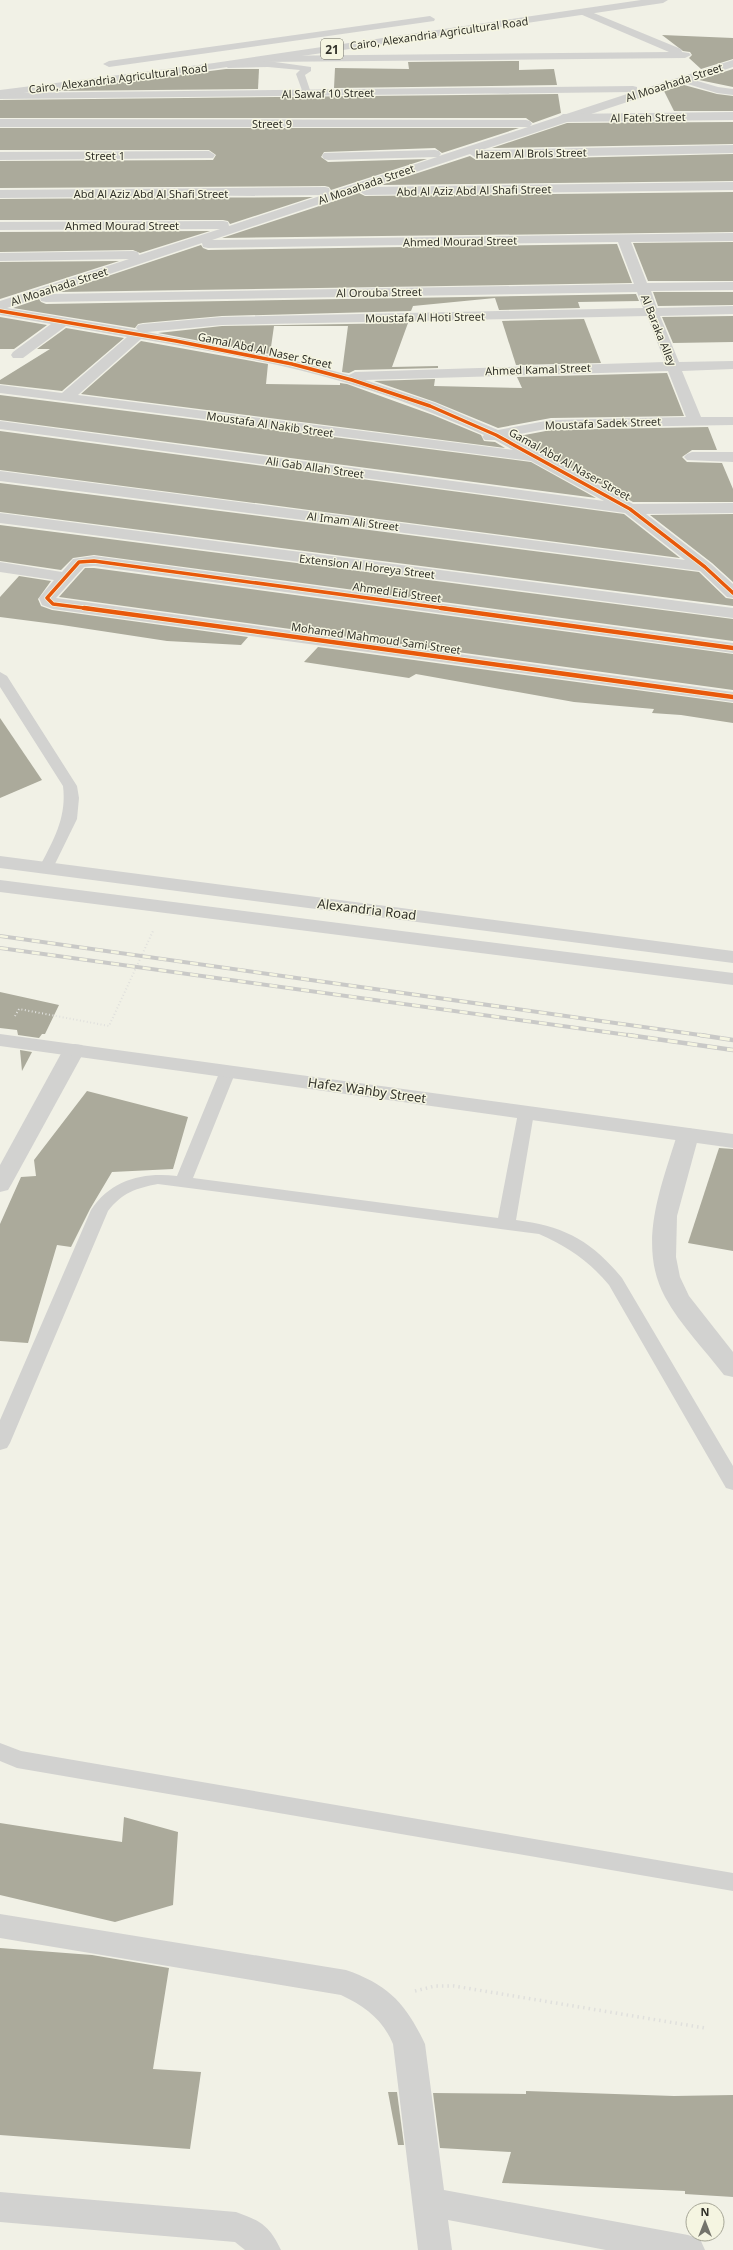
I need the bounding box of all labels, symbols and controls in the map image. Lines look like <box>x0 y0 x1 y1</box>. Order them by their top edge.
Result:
street label: Cairo, Alexandria Agricultural Road <box>349 13 529 53</box>
road number: 21 <box>321 39 343 59</box>
street label: Al Moaahada Street <box>624 59 724 105</box>
street label: Cairo, Alexandria Agricultural Road <box>28 60 208 96</box>
street label: Al Sawaf 10 Street <box>282 85 374 101</box>
street label: Al Fateh Street <box>610 109 686 125</box>
street label: Street 9 <box>252 116 292 131</box>
street label: Hazem Al Brols Street <box>475 145 587 161</box>
street label: Street 1 <box>85 148 125 163</box>
street label: Al Moaahada Street <box>316 160 416 208</box>
street label: Abd Al Aziz Abd Al Shafi Street <box>397 181 551 199</box>
street label: Abd Al Aziz Abd Al Shafi Street <box>74 186 228 201</box>
street label: Ahmed Mourad Street <box>65 218 179 233</box>
street label: Ahmed Mourad Street <box>403 233 517 249</box>
street label: Al Moaahada Street <box>9 263 109 309</box>
street label: Al Orouba Street <box>336 284 422 300</box>
street label: Al Baraka Alley <box>638 292 680 368</box>
street label: Moustafa Al Hoti Street <box>365 308 485 326</box>
street label: Gamal Abd Al Naser Street <box>197 328 333 372</box>
street label: Ahmed Kamal Street <box>485 360 591 378</box>
street label: Moustafa Al Nakib Street <box>206 408 334 440</box>
street label: Moustafa Sadek Street <box>545 413 661 433</box>
street label: Gamal Abd Al Naser Street <box>507 424 633 504</box>
street label: Ali Gab Allah Street <box>265 453 365 481</box>
street label: Al Imam Ali Street <box>306 508 400 534</box>
street label: Extension Al Horeya Street <box>298 550 436 582</box>
street label: Ahmed Eid Street <box>352 578 442 606</box>
street label: Mohamed Mahmoud Sami Street <box>290 619 462 657</box>
street label: Alexandria Road <box>316 894 418 924</box>
street label: Hafez Wahby Street <box>307 1073 428 1107</box>
north arrow <box>685 2202 725 2242</box>
text: N <box>701 2204 709 2219</box>

